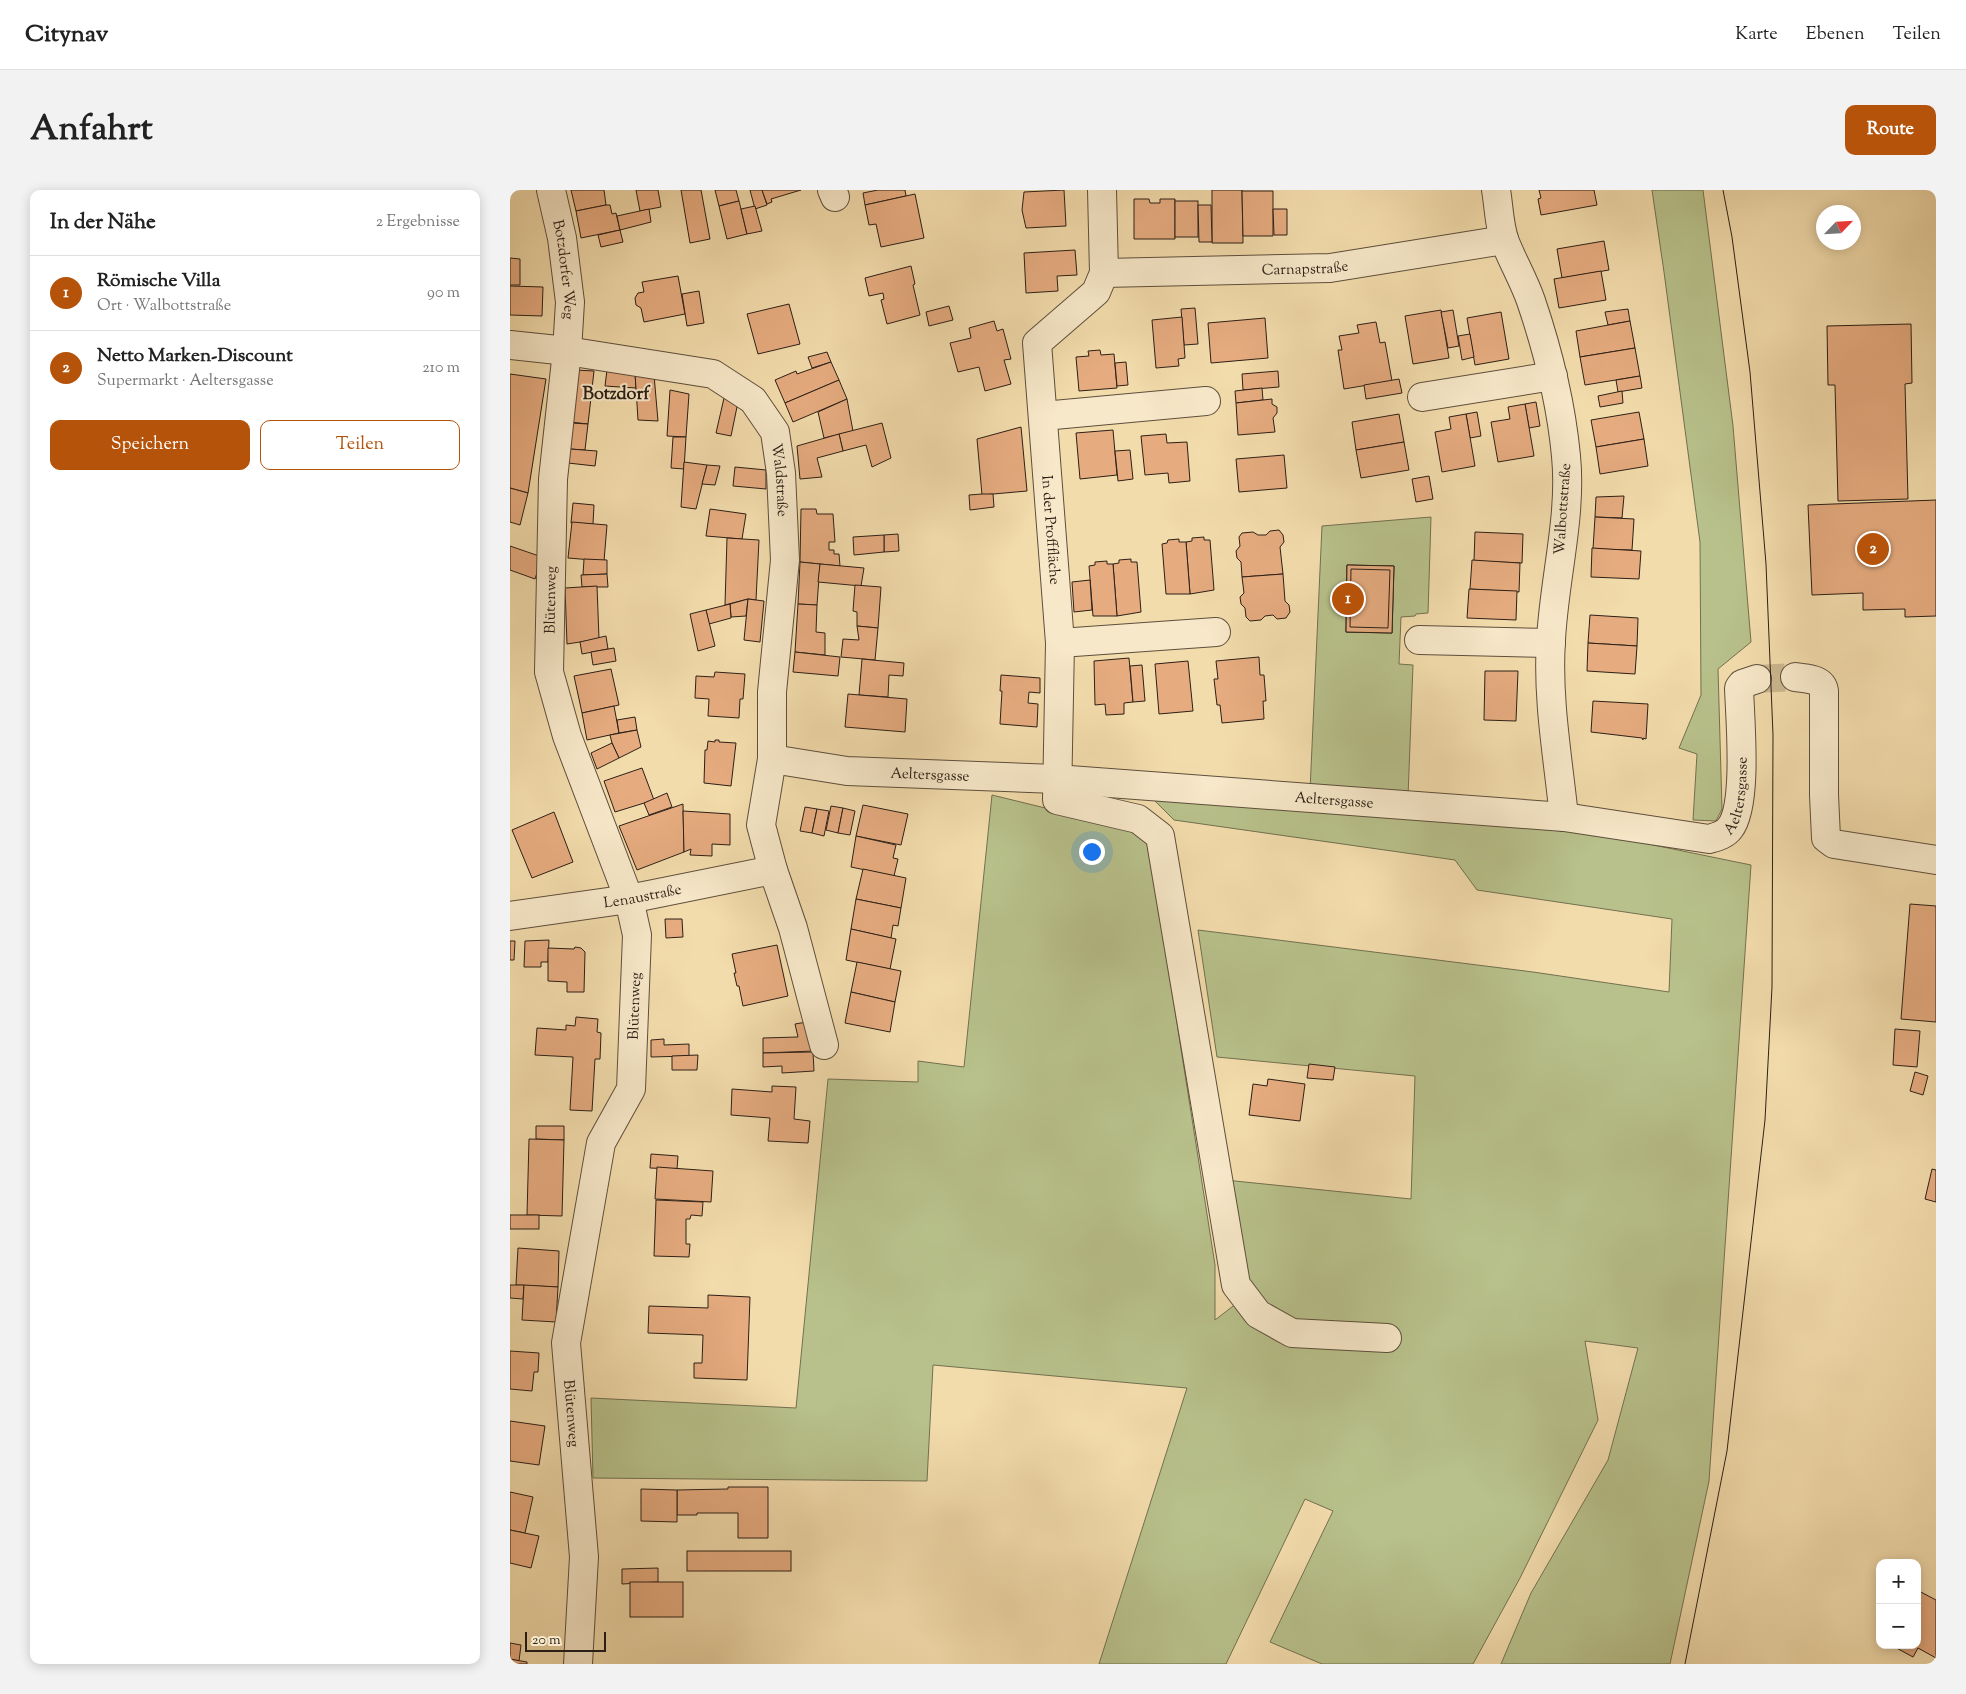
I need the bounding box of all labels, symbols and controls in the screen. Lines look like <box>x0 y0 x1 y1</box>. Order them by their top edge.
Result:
text: Citynav <box>25 18 108 52</box>
text: Karte <box>1735 22 1778 48</box>
text: Ebenen <box>1806 22 1865 48</box>
text: Teilen <box>1893 22 1941 48</box>
text: Anfahrt <box>30 105 153 156</box>
button: Route <box>1845 105 1936 155</box>
north arrow <box>1816 205 1861 250</box>
text: In der Nähe <box>50 208 156 238</box>
text: 2 Ergebnisse <box>376 211 460 234</box>
street label: Botzdorfer Weg <box>546 218 580 320</box>
street label: Carnapstraße <box>1261 256 1350 282</box>
text: Römische Villa <box>97 268 220 295</box>
text: 1 <box>63 282 69 305</box>
text: 90 m <box>427 282 460 305</box>
text: Ort · Walbottstraße <box>97 295 231 318</box>
text: Netto Marken-Discount <box>97 343 293 370</box>
text: 2 <box>62 357 70 380</box>
text: 210 m <box>422 357 460 380</box>
text: Supermarkt · Aeltersgasse <box>97 370 274 393</box>
district label: Botzdorf <box>583 382 651 408</box>
button: Speichern <box>50 420 250 470</box>
button: Teilen <box>260 420 460 470</box>
street label: Waldstraße <box>765 442 792 517</box>
street label: Walbottstraße <box>1550 462 1577 556</box>
street label: In der Profffläche <box>1035 474 1064 586</box>
pin: 2 <box>1857 530 1889 568</box>
street label: Blütenweg <box>540 566 563 634</box>
pin: 1 <box>1332 580 1364 618</box>
street label: Aeltersgasse <box>1719 757 1754 840</box>
street label: Aeltersgasse <box>890 764 970 788</box>
street label: Aeltersgasse <box>1294 788 1374 815</box>
your location <box>1079 839 1105 865</box>
street label: Lenaustraße <box>602 880 684 915</box>
street label: Blütenweg <box>624 972 647 1040</box>
street label: Blütenweg <box>557 1379 584 1448</box>
map controls <box>1876 1559 1921 1649</box>
button: + <box>1876 1559 1921 1604</box>
button: − <box>1876 1604 1921 1649</box>
scale bar <box>525 1629 606 1652</box>
text: 20 m <box>532 1631 561 1651</box>

